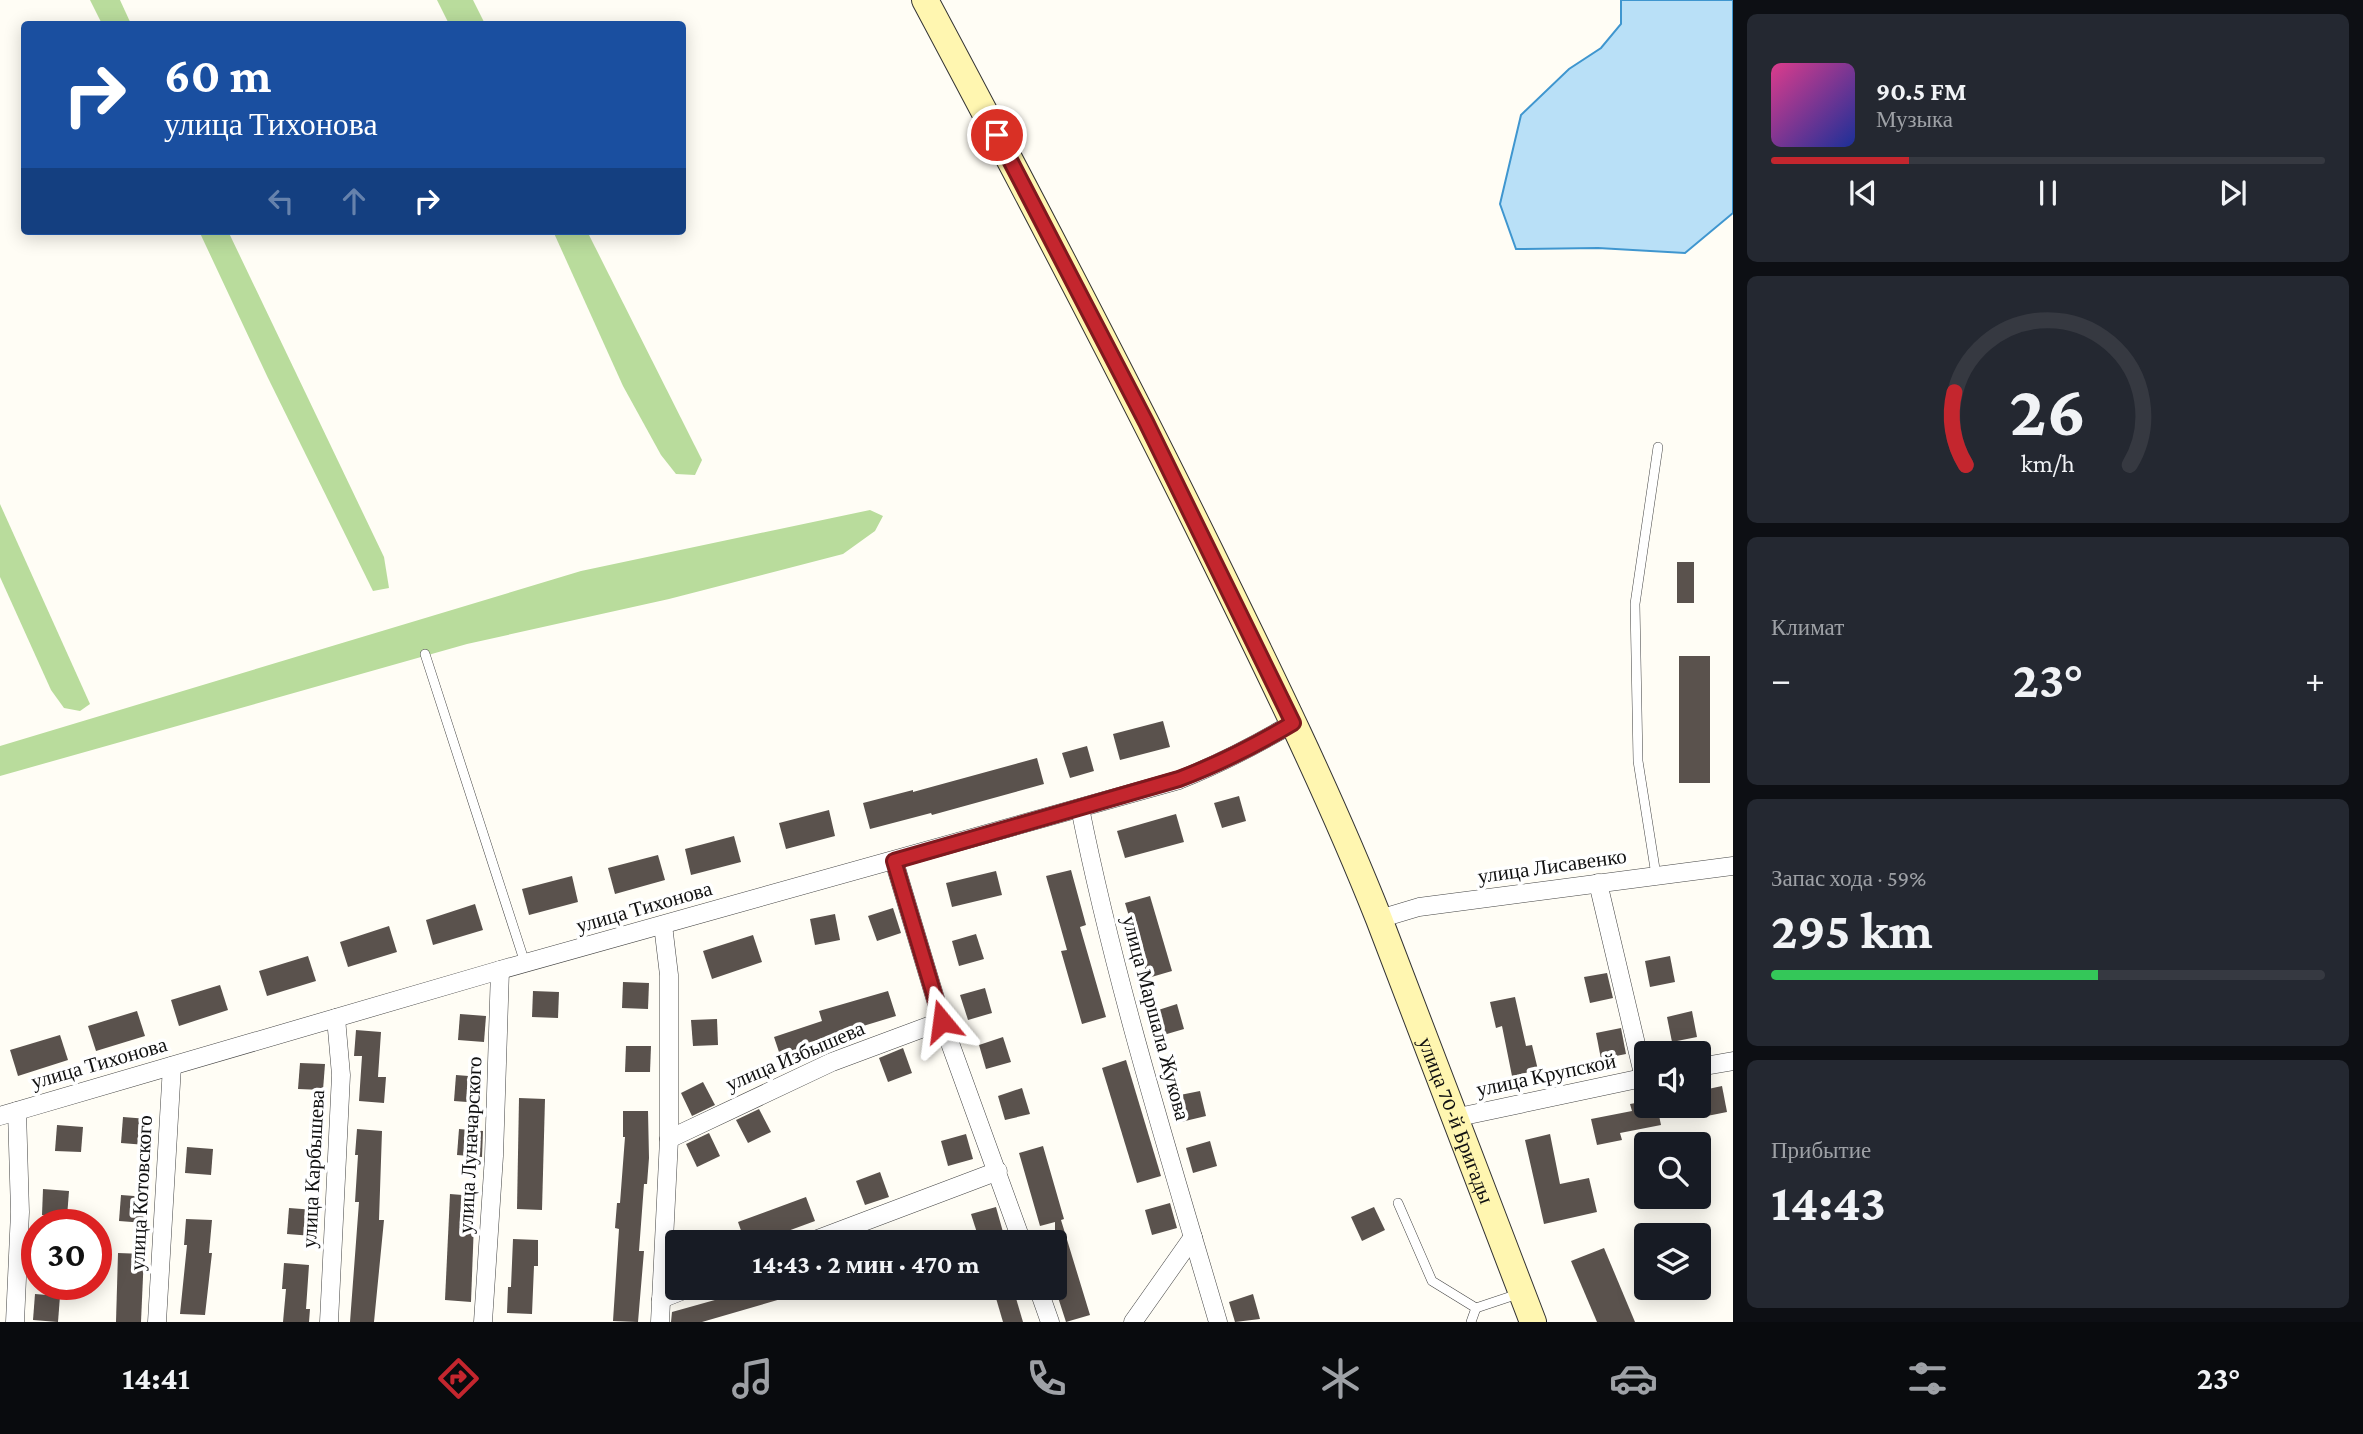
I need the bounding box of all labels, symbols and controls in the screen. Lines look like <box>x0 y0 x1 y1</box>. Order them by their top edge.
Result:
text: 60 m <box>164 48 271 103</box>
icon: right <box>49 49 140 140</box>
text: 90.5 FM <box>1876 77 1967 106</box>
pin <box>967 105 1027 165</box>
text: улица Тихонова <box>164 106 378 142</box>
text: Музыка <box>1876 106 1953 132</box>
icon: arrive <box>978 116 1016 154</box>
icon: previous <box>1844 174 1882 212</box>
icon: pause <box>2029 174 2067 212</box>
icon: next <box>2214 174 2252 212</box>
icon: left <box>262 182 300 220</box>
icon: ahead <box>335 182 373 220</box>
icon: right <box>408 182 446 220</box>
text: 26 <box>2010 371 2086 452</box>
text: km/h <box>2021 450 2075 477</box>
text: Климат <box>1771 614 1844 640</box>
text: 23° <box>2012 650 2084 708</box>
text: − <box>1771 658 1791 700</box>
text: + <box>2305 658 2325 700</box>
street label: улица Лисавенко <box>1476 844 1628 888</box>
text: Запас хода · 59% <box>1771 865 1926 891</box>
street label: улица Тихонова <box>573 876 715 938</box>
text: 295 km <box>1771 901 1933 959</box>
street label: улица Маршала Жукова <box>1117 913 1195 1123</box>
position arrow <box>905 984 979 1058</box>
street label: улица Избышева <box>722 1016 869 1096</box>
street label: улица Тихонова <box>28 1032 170 1094</box>
street label: улица 70-й Бригады <box>1413 1034 1499 1207</box>
map controls <box>1634 1041 1711 1300</box>
button: sound <box>1634 1041 1711 1118</box>
street label: улица Крупской <box>1474 1049 1618 1101</box>
street label: улица Луначарского <box>453 1056 487 1234</box>
street label: улица Карбышева <box>297 1089 329 1249</box>
street label: улица Котовского <box>125 1115 157 1271</box>
button: search <box>1634 1132 1711 1209</box>
text: Прибытие <box>1771 1137 1871 1163</box>
text: 14:43 <box>1771 1173 1886 1231</box>
speed limit sign: 30 <box>21 1209 112 1300</box>
button: layers <box>1634 1223 1711 1300</box>
text: 14:43 · 2 мин · 470 m <box>753 1250 979 1279</box>
icon: directions <box>434 1354 483 1403</box>
icon: music <box>728 1354 777 1403</box>
icon: phone <box>1022 1354 1071 1403</box>
icon: climate <box>1316 1354 1365 1403</box>
icon: car <box>1609 1354 1658 1403</box>
icon: filters <box>1903 1354 1952 1403</box>
text: 14:41 <box>122 1360 190 1396</box>
text: 23° <box>2197 1360 2241 1396</box>

